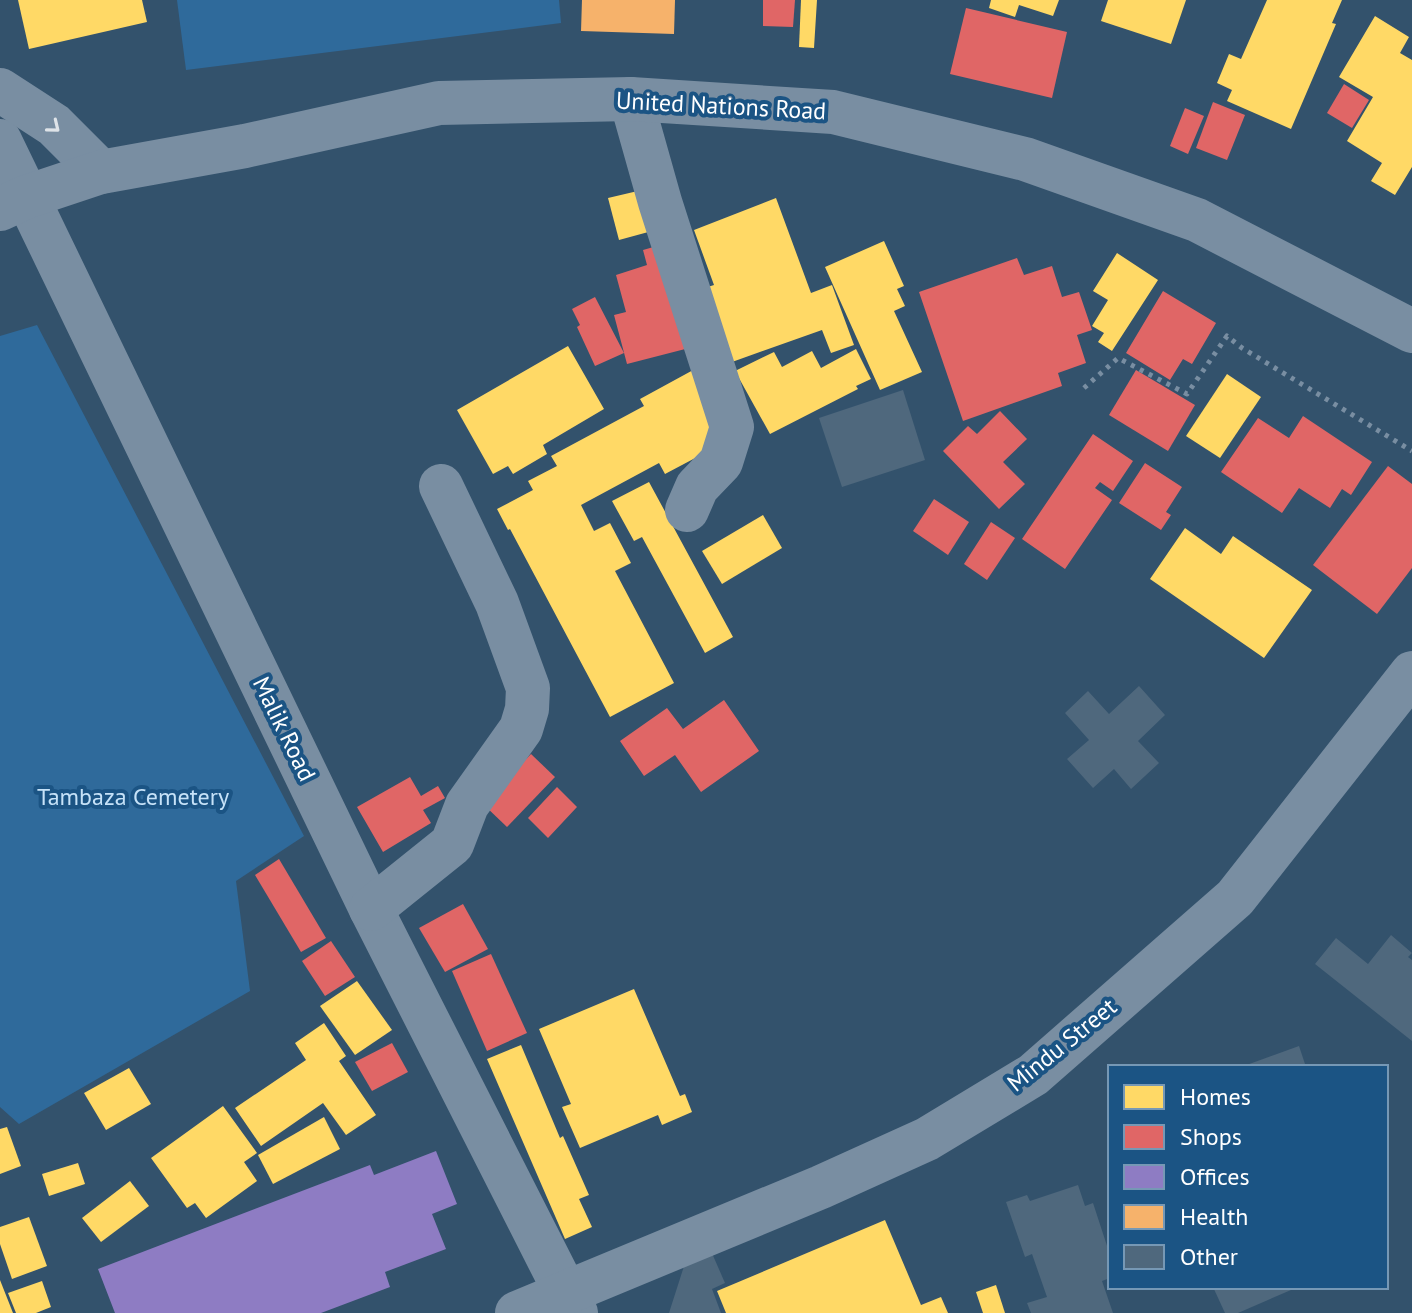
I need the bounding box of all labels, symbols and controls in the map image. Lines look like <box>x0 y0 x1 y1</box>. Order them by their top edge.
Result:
street label: United Nations Road <box>615 85 827 126</box>
one-way arrow <box>45 117 59 132</box>
street label: Malik Road <box>246 672 323 786</box>
park label: Tambaza Cemetery <box>37 781 229 812</box>
street label: Mindu Street <box>1001 991 1123 1098</box>
legend <box>1108 1065 1388 1289</box>
text: Homes <box>1180 1081 1251 1112</box>
text: Shops <box>1180 1121 1242 1152</box>
text: Offices <box>1180 1161 1250 1192</box>
text: Health <box>1180 1201 1249 1232</box>
text: Other <box>1180 1241 1238 1272</box>

